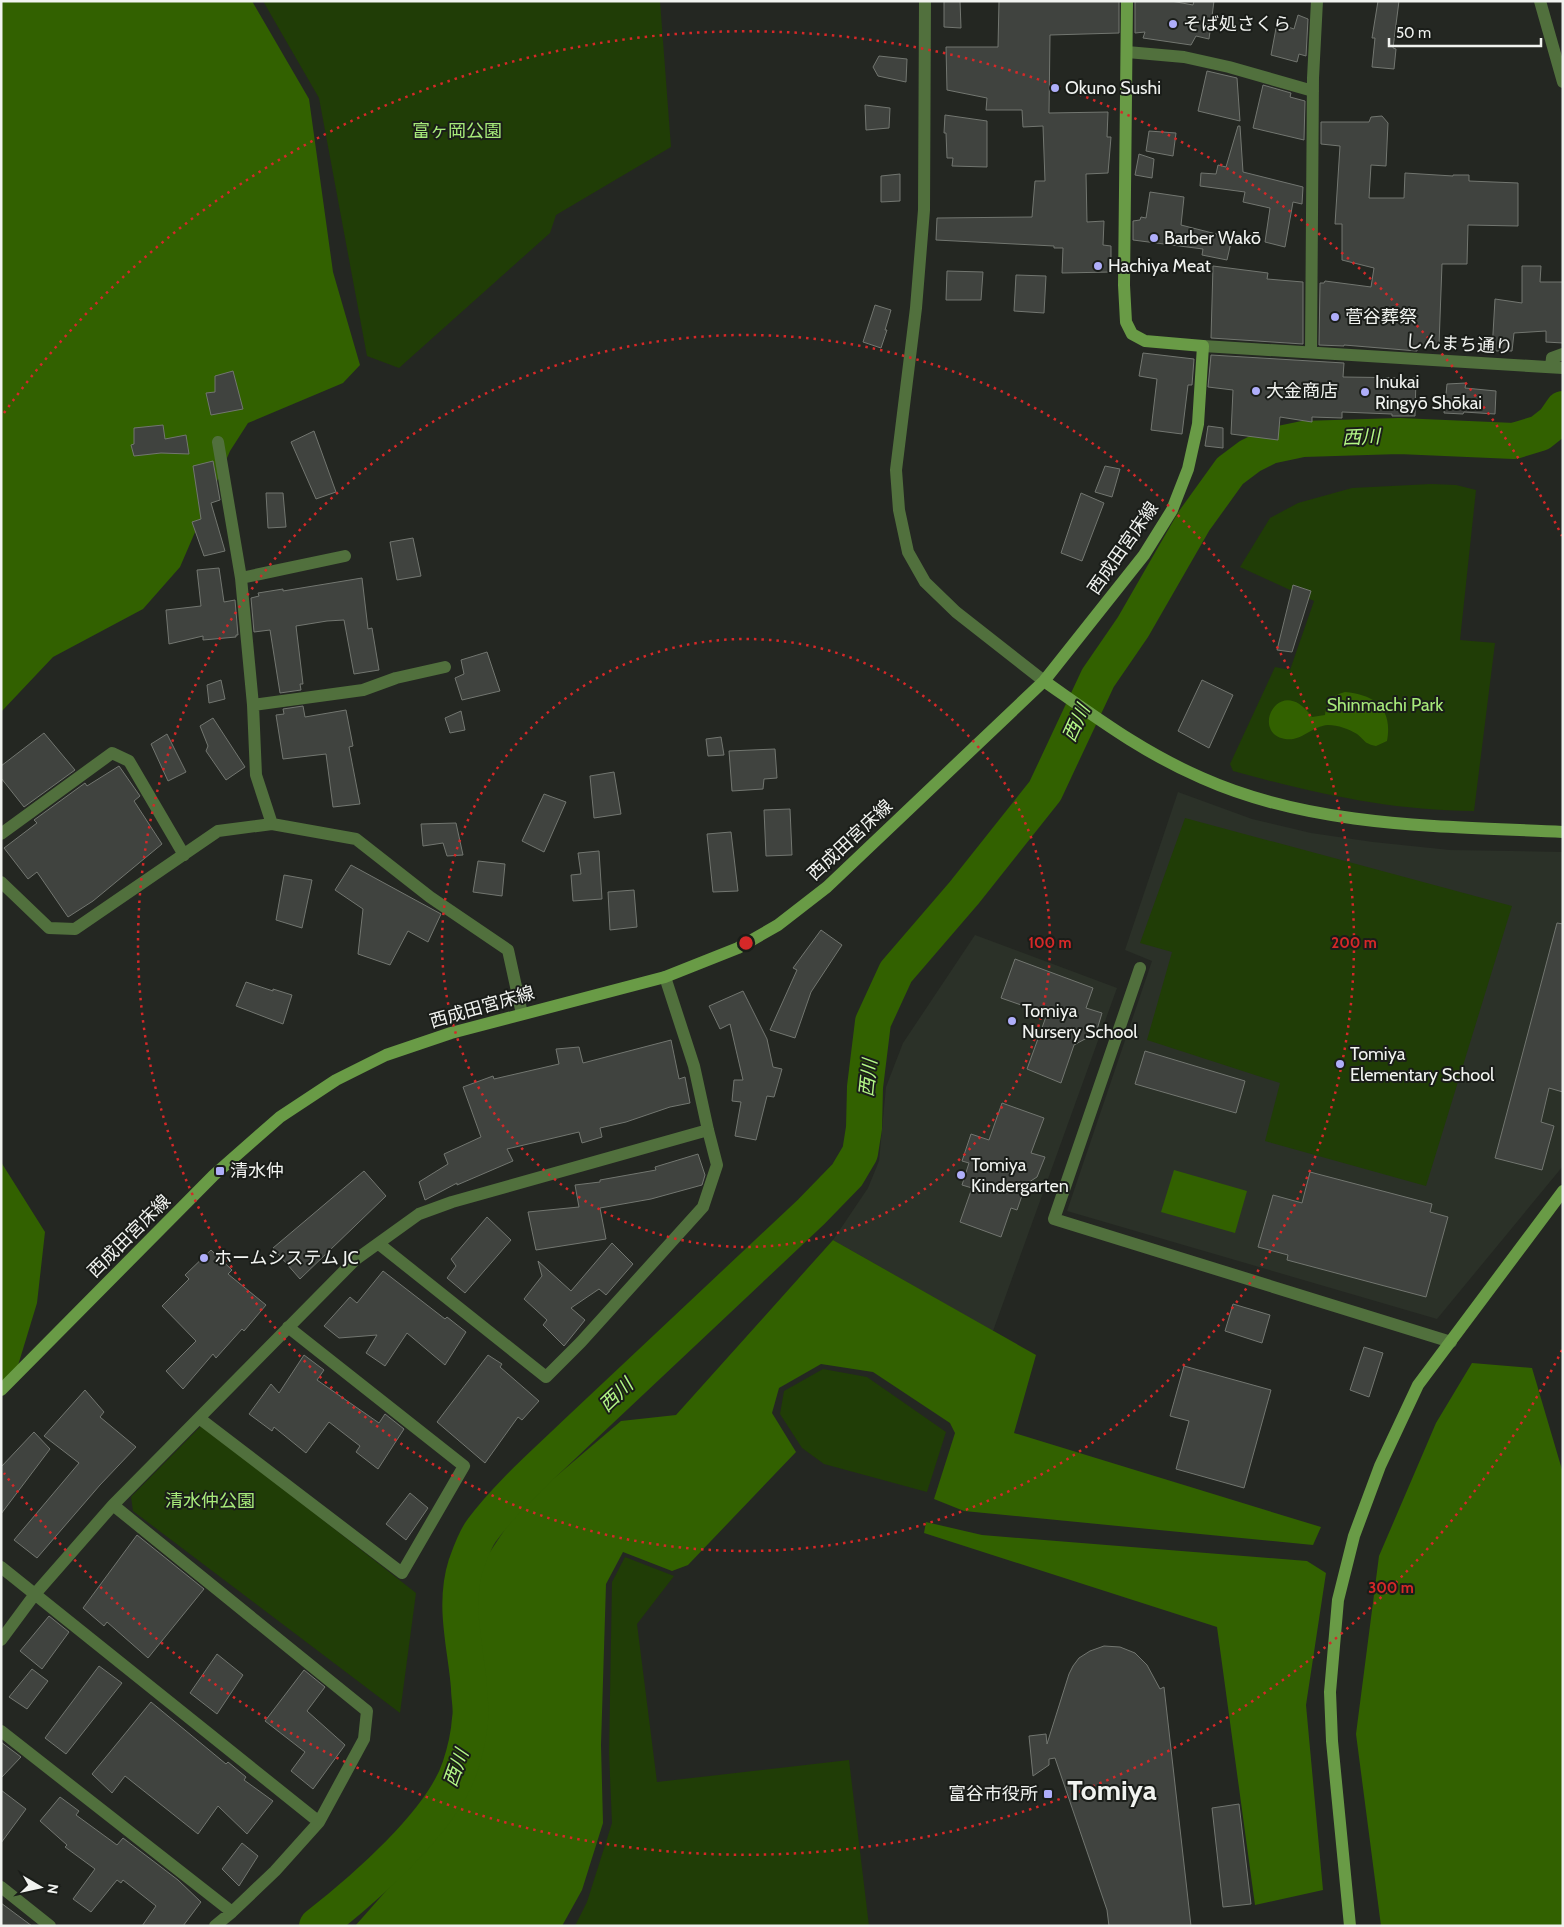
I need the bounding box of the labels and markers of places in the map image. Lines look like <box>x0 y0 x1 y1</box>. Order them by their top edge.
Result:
place label: そば処さくら <box>1183 13 1291 35</box>
marker: そば処さくら <box>1167 18 1179 30</box>
place label: Okuno Sushi <box>1065 77 1161 99</box>
marker: Okuno Sushi <box>1049 82 1061 94</box>
place label: Barber Wakō <box>1164 227 1261 249</box>
marker: Barber Wakō <box>1148 232 1160 244</box>
place label: Hachiya Meat <box>1108 255 1211 277</box>
marker: Hachiya Meat <box>1092 260 1104 272</box>
place label: 菅谷葬祭 <box>1345 306 1417 328</box>
marker: 菅谷葬祭 <box>1329 311 1341 323</box>
place label: Inukai Ringyō Shōkai <box>1375 371 1482 414</box>
place label: 大金商店 <box>1266 380 1338 402</box>
marker: 大金商店 <box>1250 385 1262 397</box>
marker: Inukai Ringyō Shōkai <box>1359 386 1371 398</box>
centre of rings <box>737 934 755 952</box>
place label: Tomiya Nursery School <box>1022 1000 1138 1043</box>
marker: Tomiya Nursery School <box>1006 1015 1018 1027</box>
place label: Tomiya Elementary School <box>1350 1043 1495 1086</box>
marker: Tomiya Elementary School <box>1334 1058 1346 1070</box>
place label: Tomiya Kindergarten <box>971 1154 1069 1197</box>
place label: 清水仲 <box>230 1160 284 1182</box>
marker: 清水仲 <box>214 1165 226 1177</box>
marker: Tomiya Kindergarten <box>955 1169 967 1181</box>
place label: ホームシステム JC <box>214 1247 359 1269</box>
marker: ホームシステム JC <box>198 1252 210 1264</box>
place label: 富谷市役所 <box>948 1783 1038 1805</box>
marker: 富谷市役所 <box>1042 1788 1054 1800</box>

